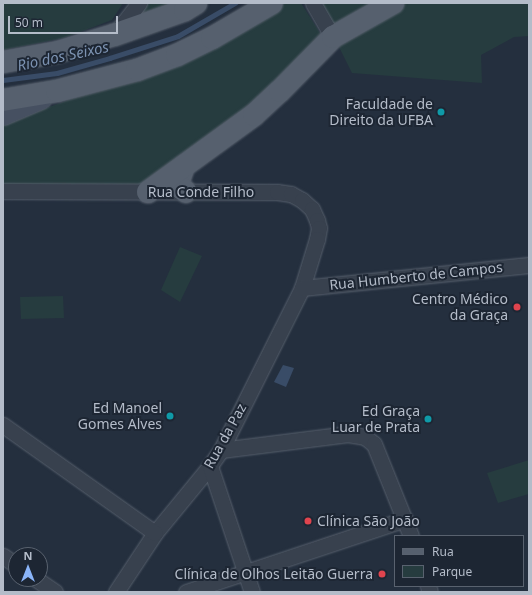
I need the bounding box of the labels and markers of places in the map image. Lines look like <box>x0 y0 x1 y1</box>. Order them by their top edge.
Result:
place label: Faculdade de Direito da UFBA <box>329 96 433 128</box>
marker: Faculdade de Direito da UFBA <box>436 107 446 117</box>
place label: Centro Médico da Graça <box>412 291 508 324</box>
marker: Centro Médico da Graça <box>511 301 523 313</box>
place label: Ed Manoel Gomes Alves <box>78 400 162 432</box>
place label: Ed Graça Luar de Prata <box>332 403 420 436</box>
marker: Ed Manoel Gomes Alves <box>165 411 175 421</box>
marker: Ed Graça Luar de Prata <box>423 414 433 424</box>
place label: Clínica São João <box>317 513 420 529</box>
marker: Clínica São João <box>302 515 314 527</box>
place label: Clínica de Olhos Leitão Guerra <box>175 566 373 582</box>
marker: Clínica de Olhos Leitão Guerra <box>376 568 388 580</box>

